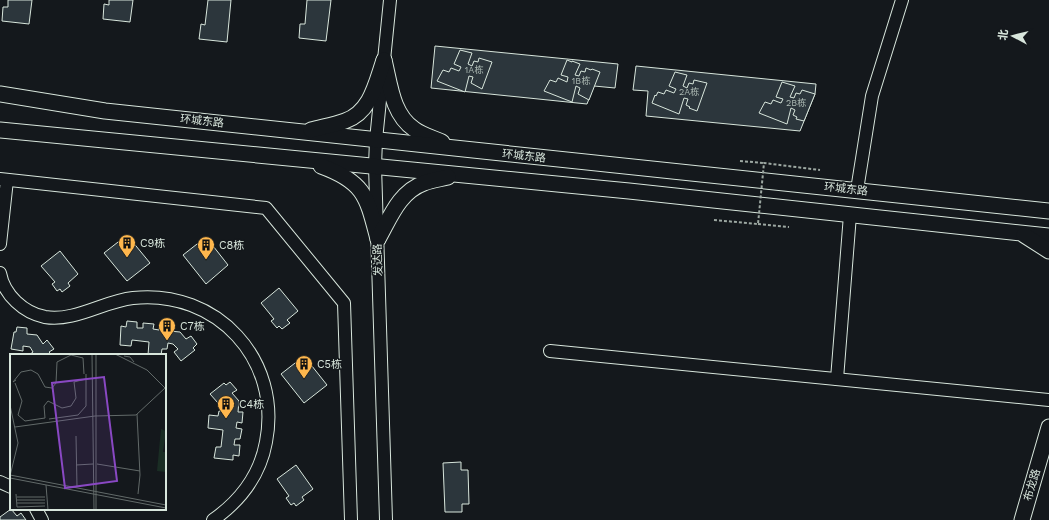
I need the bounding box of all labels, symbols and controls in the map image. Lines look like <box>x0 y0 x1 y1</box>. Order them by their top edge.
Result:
north arrow <box>993 16 1033 56</box>
text: 北 <box>996 29 1011 41</box>
house number: 1A栋 <box>465 64 483 75</box>
house number: 1B栋 <box>572 75 590 86</box>
house number: 2A栋 <box>679 86 699 97</box>
house number: 2B栋 <box>786 97 806 108</box>
street label: 环城东路 <box>179 112 225 130</box>
street label: 环城东路 <box>501 147 547 165</box>
street label: 环城东路 <box>823 180 869 198</box>
building icon: C9栋 <box>117 233 137 258</box>
building icon: C8栋 <box>196 235 216 260</box>
place label: C9栋 <box>140 237 165 250</box>
place label: C8栋 <box>219 239 244 252</box>
street label: 发达路 <box>371 243 385 277</box>
building icon: C7栋 <box>157 316 177 341</box>
place label: C7栋 <box>180 320 205 333</box>
inset map <box>10 354 166 510</box>
building icon: C5栋 <box>294 354 314 379</box>
place label: C5栋 <box>317 358 342 371</box>
building icon: C4栋 <box>216 394 236 419</box>
place label: C4栋 <box>239 398 264 411</box>
street label: 布龙路 <box>1021 467 1043 503</box>

